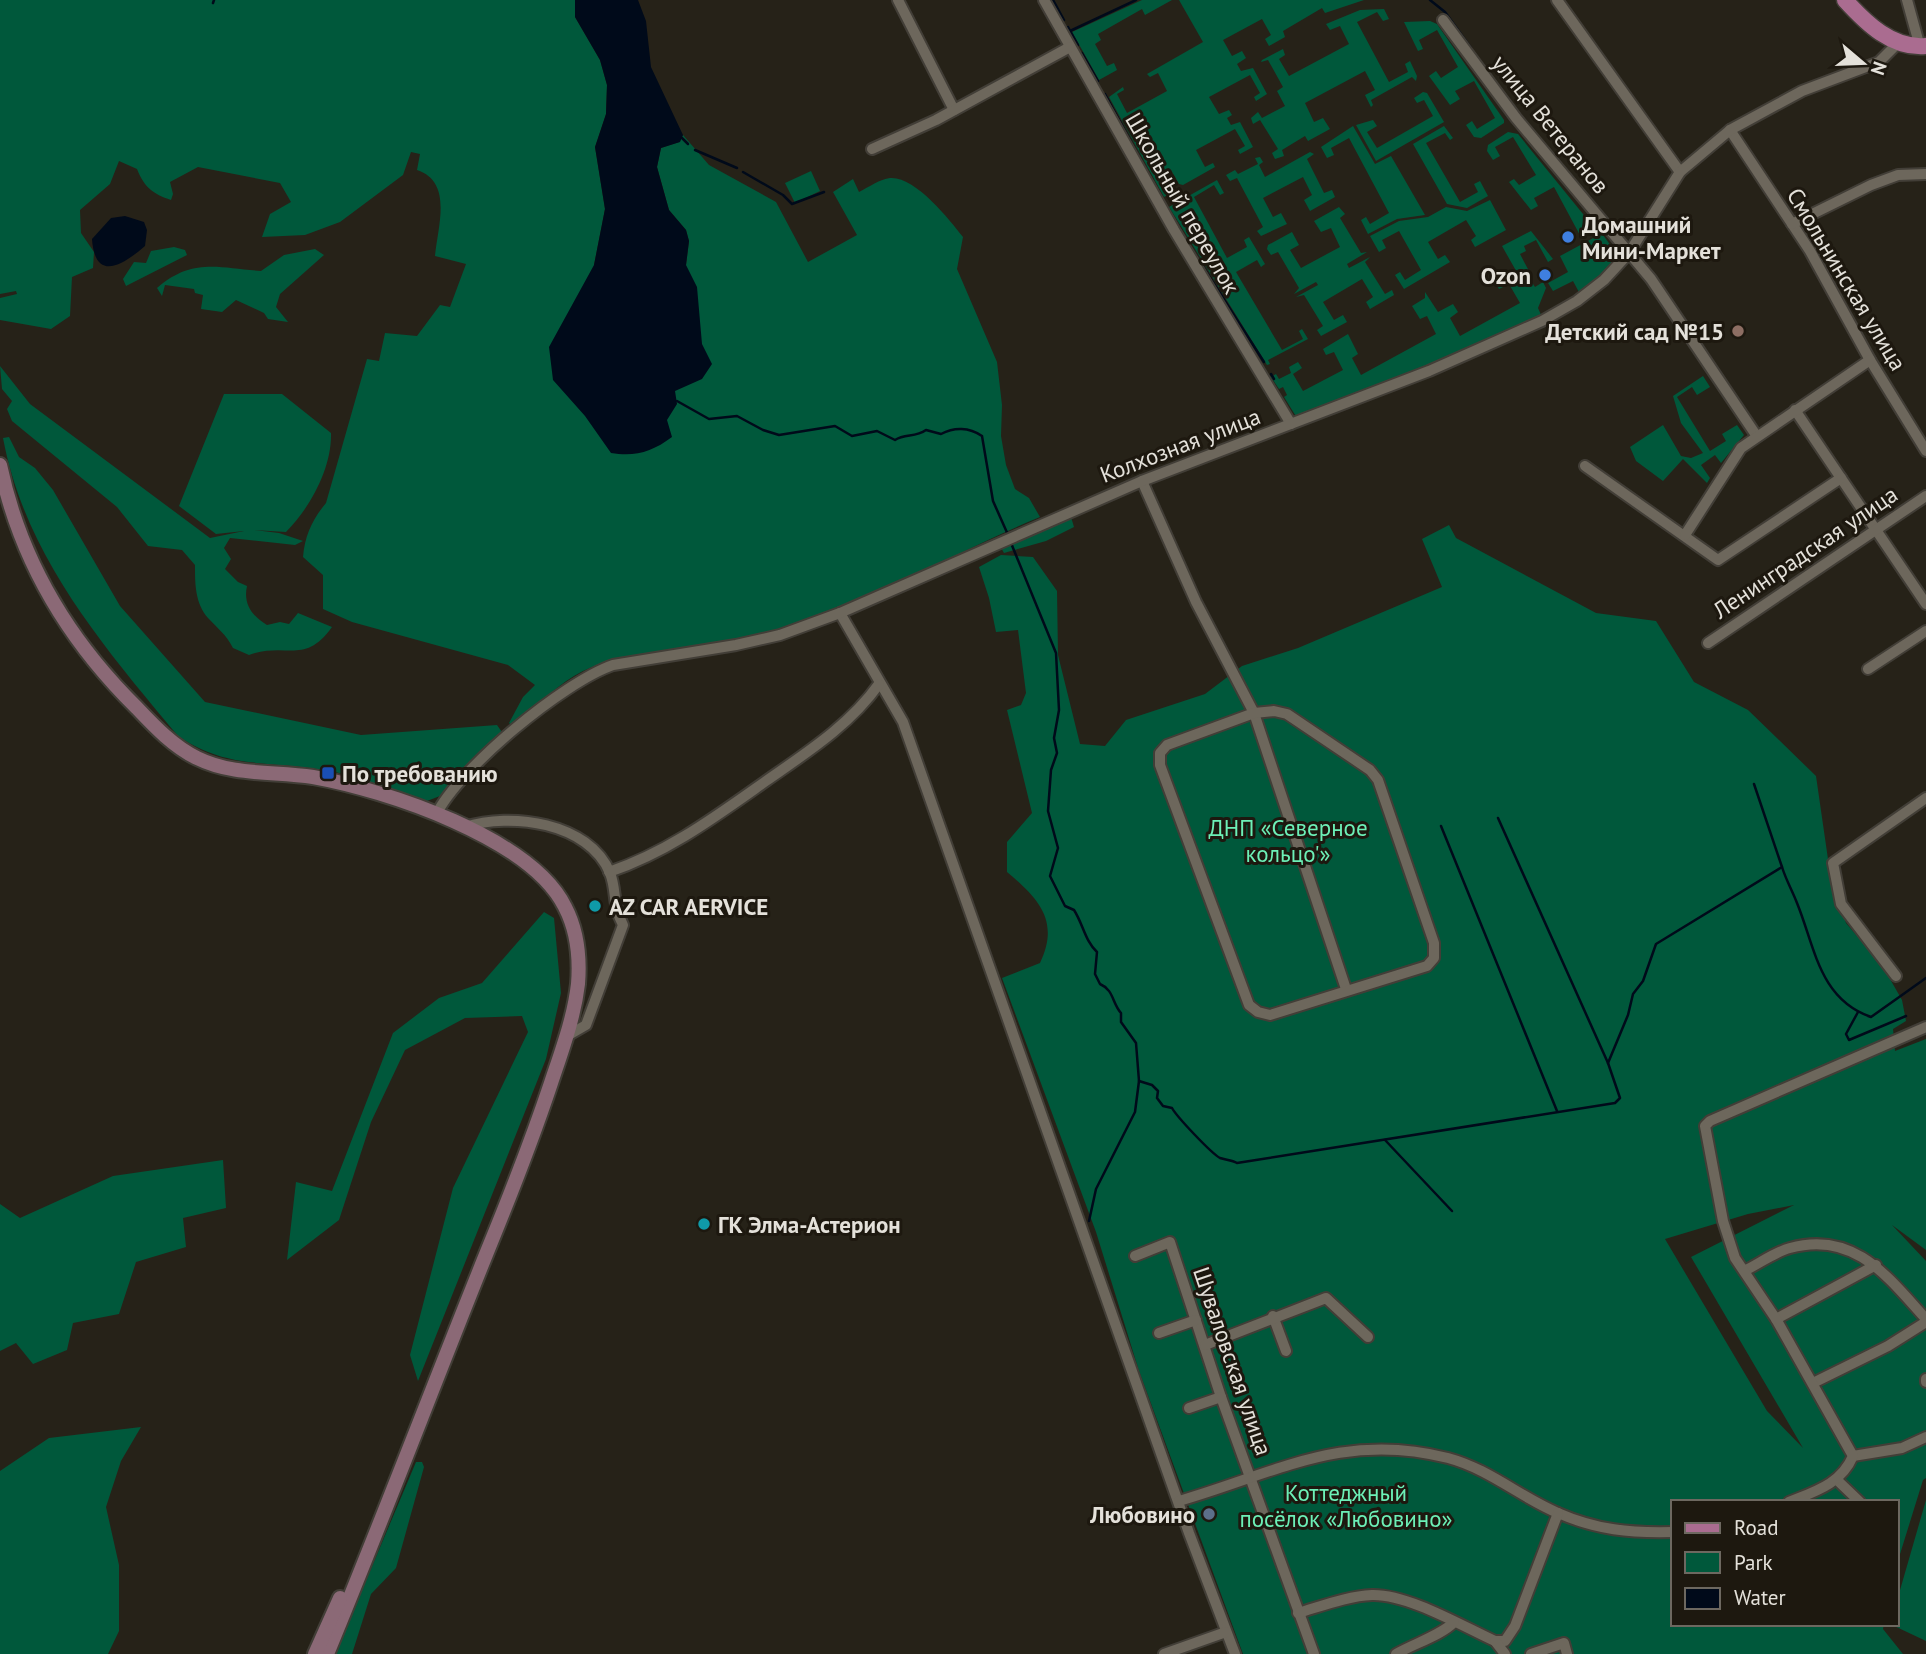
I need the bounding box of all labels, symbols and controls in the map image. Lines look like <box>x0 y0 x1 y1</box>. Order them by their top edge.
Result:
north arrow <box>1828 28 1898 98</box>
street label: улица Ветеранов <box>1486 49 1616 199</box>
text: N <box>1866 59 1892 78</box>
street label: Школьный переулок <box>1119 107 1247 299</box>
street label: Смольнинская улица <box>1781 182 1913 376</box>
place label: Домашний Мини-Маркет <box>1582 210 1721 265</box>
marker: Домашний Мини-Маркет <box>1560 229 1576 245</box>
place label: Ozon <box>1481 261 1531 290</box>
marker: Ozon <box>1537 267 1553 283</box>
place label: Детский сад №15 <box>1545 317 1724 346</box>
marker: Детский сад №15 <box>1730 323 1746 339</box>
street label: Колхозная улица <box>1096 401 1264 489</box>
street label: Ленинградская улица <box>1706 479 1903 625</box>
place label: По требованию <box>342 759 498 788</box>
marker: По требованию <box>320 765 336 781</box>
park label: ДНП «Северное кольцо'» <box>1208 813 1368 868</box>
place label: AZ CAR AERVICE <box>609 892 768 921</box>
marker: AZ CAR AERVICE <box>587 898 603 914</box>
place label: ГК Элма-Астерион <box>718 1210 901 1239</box>
marker: ГК Элма-Астерион <box>696 1216 712 1232</box>
street label: Шуваловская улица <box>1187 1263 1279 1459</box>
park label: Коттеджный посёлок «Любовино» <box>1239 1478 1453 1533</box>
place label: Любовино <box>1089 1500 1195 1529</box>
legend <box>1671 1500 1898 1626</box>
marker: Любовино <box>1201 1506 1217 1522</box>
text: Road <box>1734 1514 1778 1541</box>
text: Park <box>1734 1549 1773 1576</box>
text: Water <box>1734 1584 1786 1611</box>

